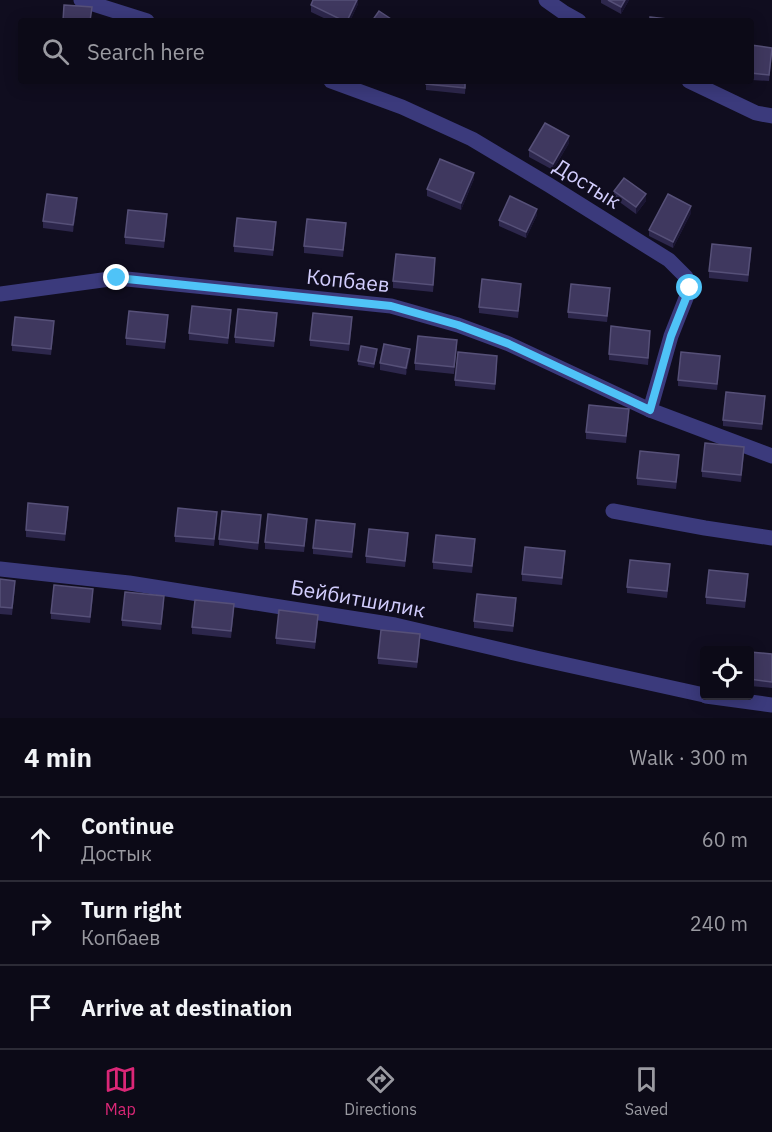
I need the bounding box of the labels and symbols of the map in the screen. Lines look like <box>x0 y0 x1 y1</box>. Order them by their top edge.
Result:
street label: Достык <box>549 152 626 215</box>
street label: Копбаев <box>305 262 391 298</box>
route end <box>103 264 129 290</box>
route start <box>676 274 702 300</box>
street label: Бейбитшилик <box>289 572 428 624</box>

